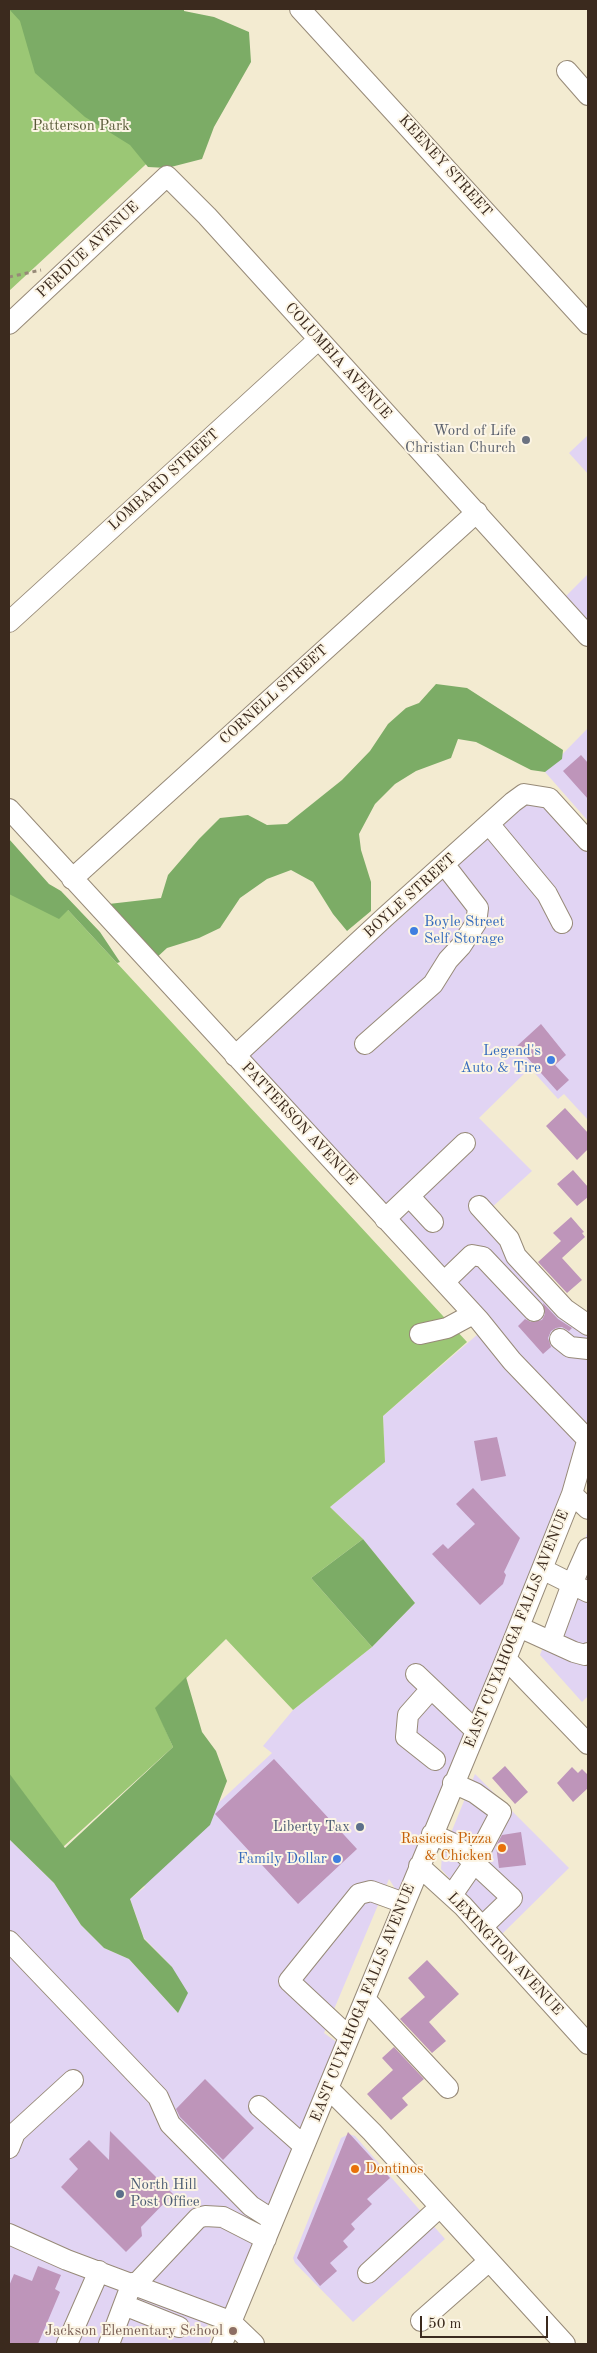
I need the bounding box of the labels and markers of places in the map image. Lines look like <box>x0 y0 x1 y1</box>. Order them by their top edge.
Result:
place label: Word of Life Christian Church <box>405 422 516 457</box>
marker: Word of Life Christian Church <box>520 434 532 446</box>
place label: Boyle Street Self Storage <box>424 913 505 948</box>
marker: Boyle Street Self Storage <box>408 925 420 937</box>
place label: Legend's Auto & Tire <box>461 1042 541 1077</box>
marker: Legend's Auto & Tire <box>545 1054 557 1066</box>
place label: Liberty Tax <box>273 1818 350 1836</box>
marker: Liberty Tax <box>354 1821 366 1833</box>
place label: Rasiccis Pizza & Chicken <box>401 1830 492 1865</box>
marker: Rasiccis Pizza & Chicken <box>496 1842 508 1854</box>
place label: Family Dollar <box>237 1850 327 1868</box>
marker: Family Dollar <box>331 1853 343 1865</box>
place label: Dontinos <box>365 2160 424 2178</box>
marker: Dontinos <box>349 2163 361 2175</box>
place label: North Hill Post Office <box>130 2176 200 2211</box>
marker: North Hill Post Office <box>114 2188 126 2200</box>
place label: Jackson Elementary School <box>45 2322 223 2340</box>
marker: Jackson Elementary School <box>227 2325 239 2337</box>

